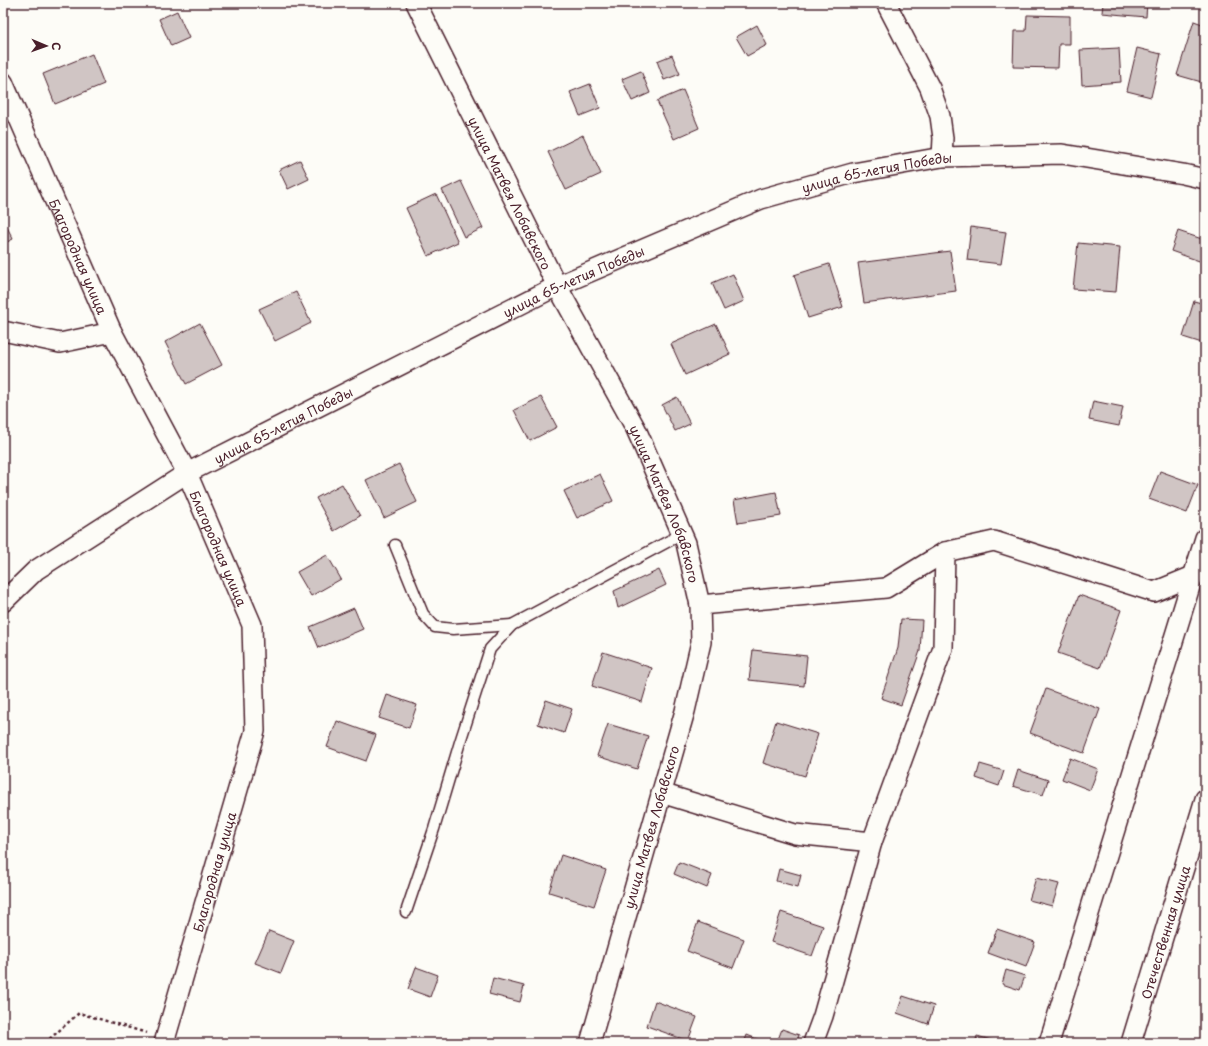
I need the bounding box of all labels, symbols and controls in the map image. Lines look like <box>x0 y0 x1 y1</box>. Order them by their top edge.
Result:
north arrow <box>26 26 66 66</box>
text: С <box>48 42 65 51</box>
street label: улица Матвея Лобавского <box>464 113 557 273</box>
street label: улица 65-летия Победы <box>799 147 952 197</box>
street label: Благородная улица <box>45 195 113 318</box>
street label: улица 65-летия Победы <box>499 240 647 321</box>
street label: улица 65-летия Победы <box>210 381 356 468</box>
street label: улица Матвея Лобавского <box>626 421 704 585</box>
street label: Благородная улица <box>186 487 253 610</box>
street label: улица Матвея Лобавского <box>619 743 683 911</box>
street label: Благородная улица <box>188 809 240 934</box>
street label: Отечественная улица <box>1135 862 1194 1001</box>

